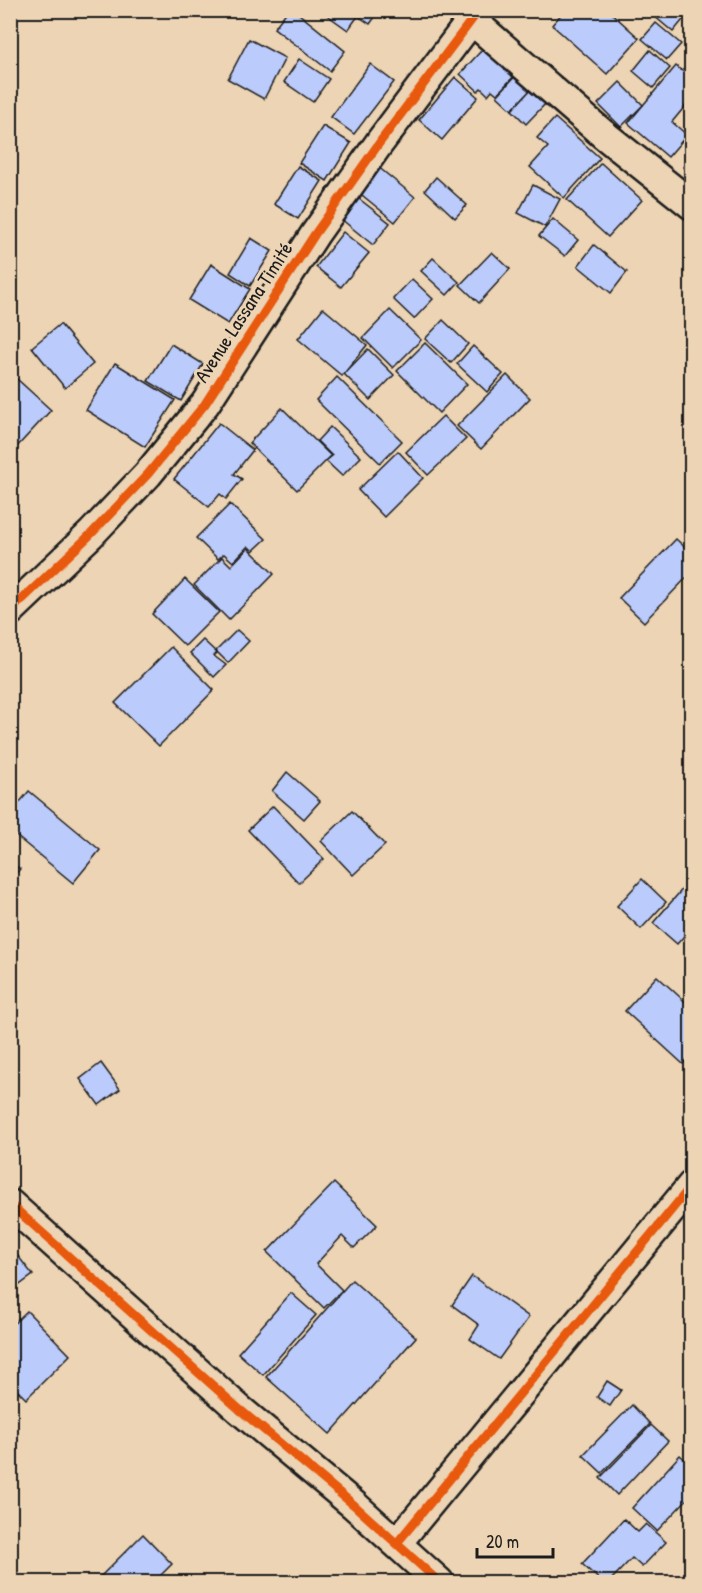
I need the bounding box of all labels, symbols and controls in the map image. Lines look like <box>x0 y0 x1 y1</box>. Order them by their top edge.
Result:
street label: Avenue Lassana Timité <box>188 237 298 387</box>
scale bar <box>477 1521 554 1559</box>
text: 20 m <box>486 1529 519 1554</box>

